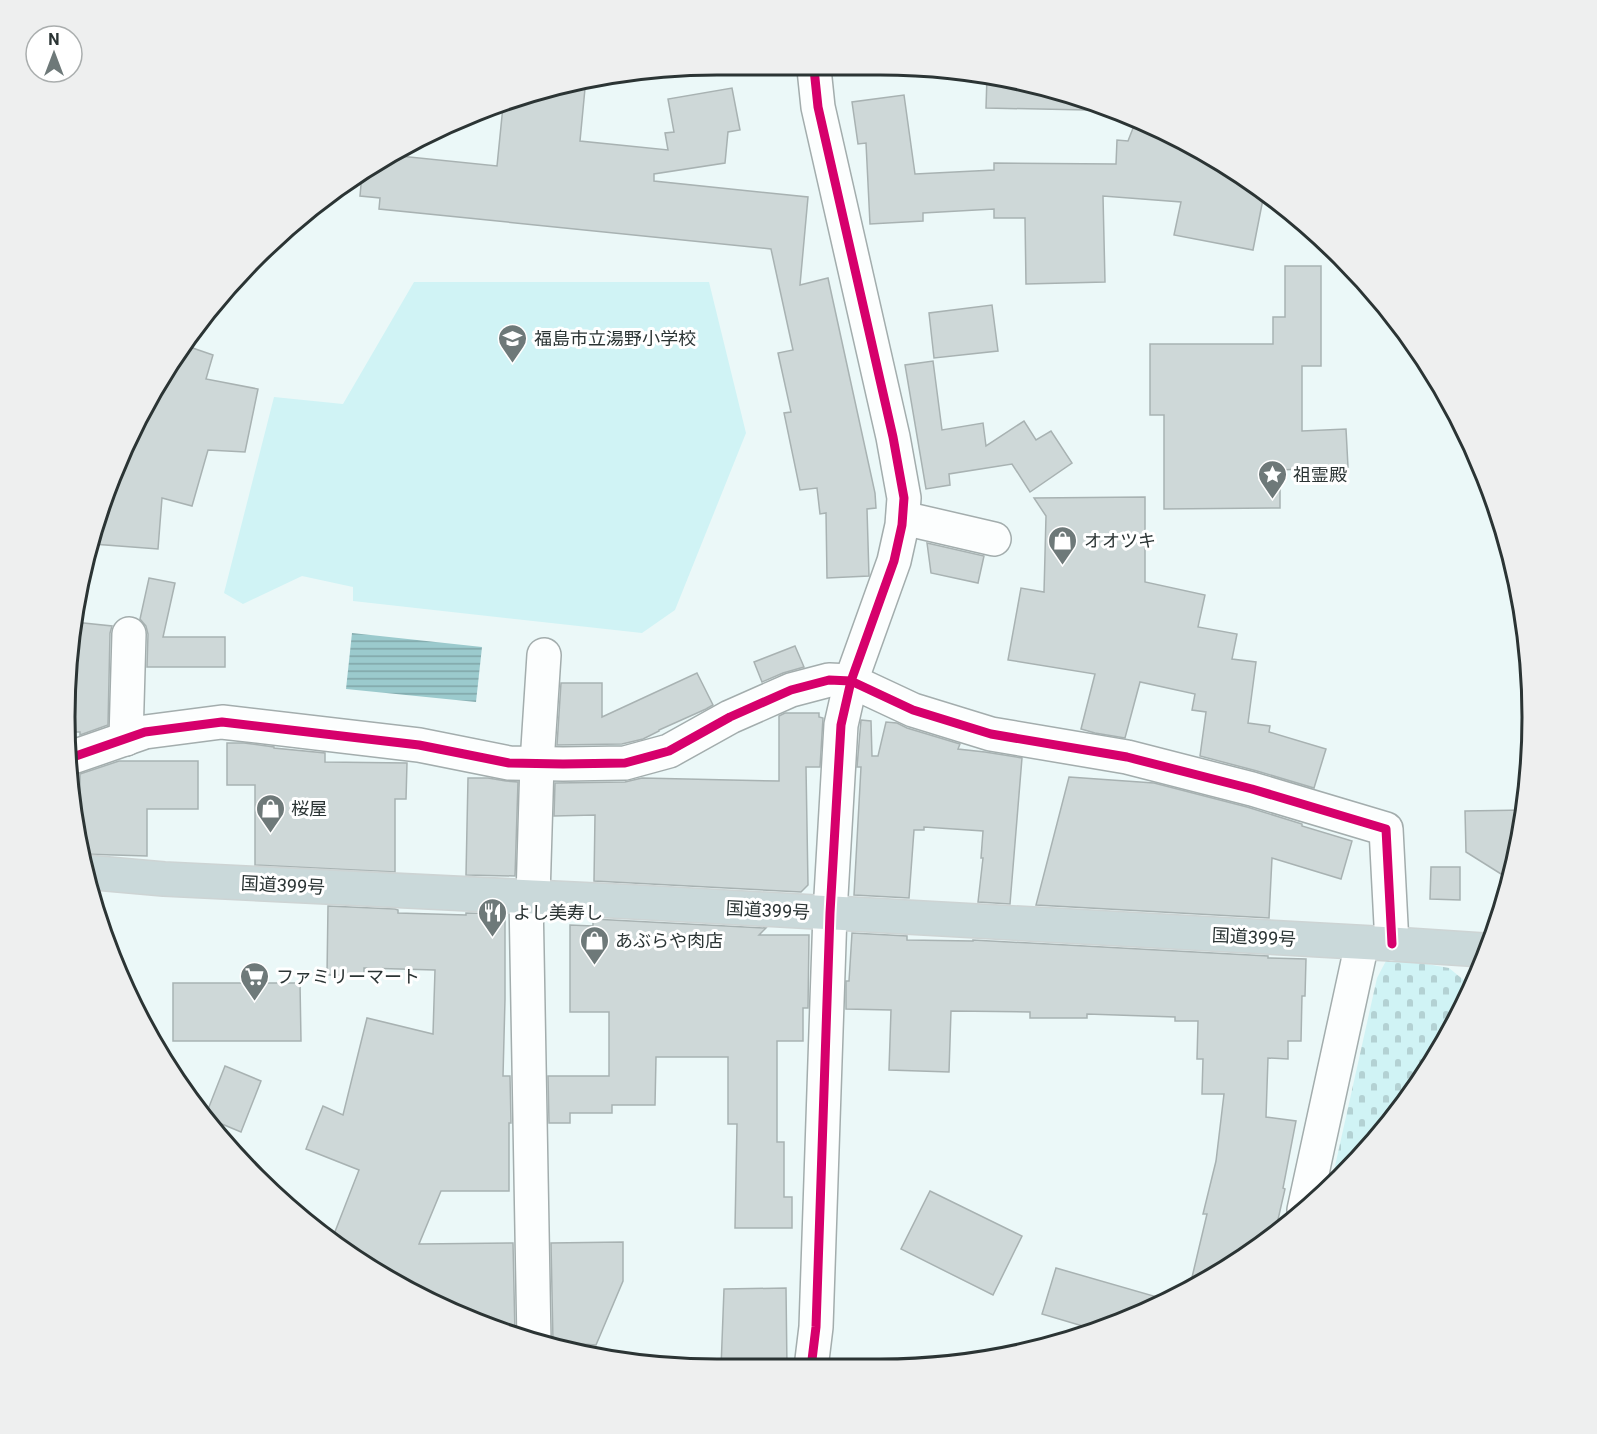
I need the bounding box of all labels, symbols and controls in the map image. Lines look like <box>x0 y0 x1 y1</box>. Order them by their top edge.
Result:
north arrow <box>24 24 84 84</box>
text: N <box>48 30 60 49</box>
school or university icon: 福島市立湯野小学校 <box>497 322 529 364</box>
place label: 福島市立湯野小学校 <box>534 328 696 349</box>
place icon: 祖霊殿 <box>1256 458 1288 500</box>
place label: 祖霊殿 <box>1293 464 1347 485</box>
shop icon: オオツキ <box>1047 524 1079 566</box>
place label: オオツキ <box>1084 530 1156 551</box>
shop icon: 桜屋 <box>254 792 286 834</box>
place label: 桜屋 <box>291 798 327 819</box>
street label: 国道399号 <box>240 872 326 898</box>
restaurant icon: よし美寿し <box>476 896 508 938</box>
street label: 国道399号 <box>725 897 811 923</box>
place label: よし美寿し <box>513 902 603 923</box>
shop icon: あぶらや肉店 <box>578 924 610 966</box>
street label: 国道399号 <box>1211 924 1297 950</box>
place label: あぶらや肉店 <box>615 930 723 951</box>
supermarket icon: ファミリーマート <box>239 960 271 1002</box>
place label: ファミリーマート <box>276 966 420 987</box>

